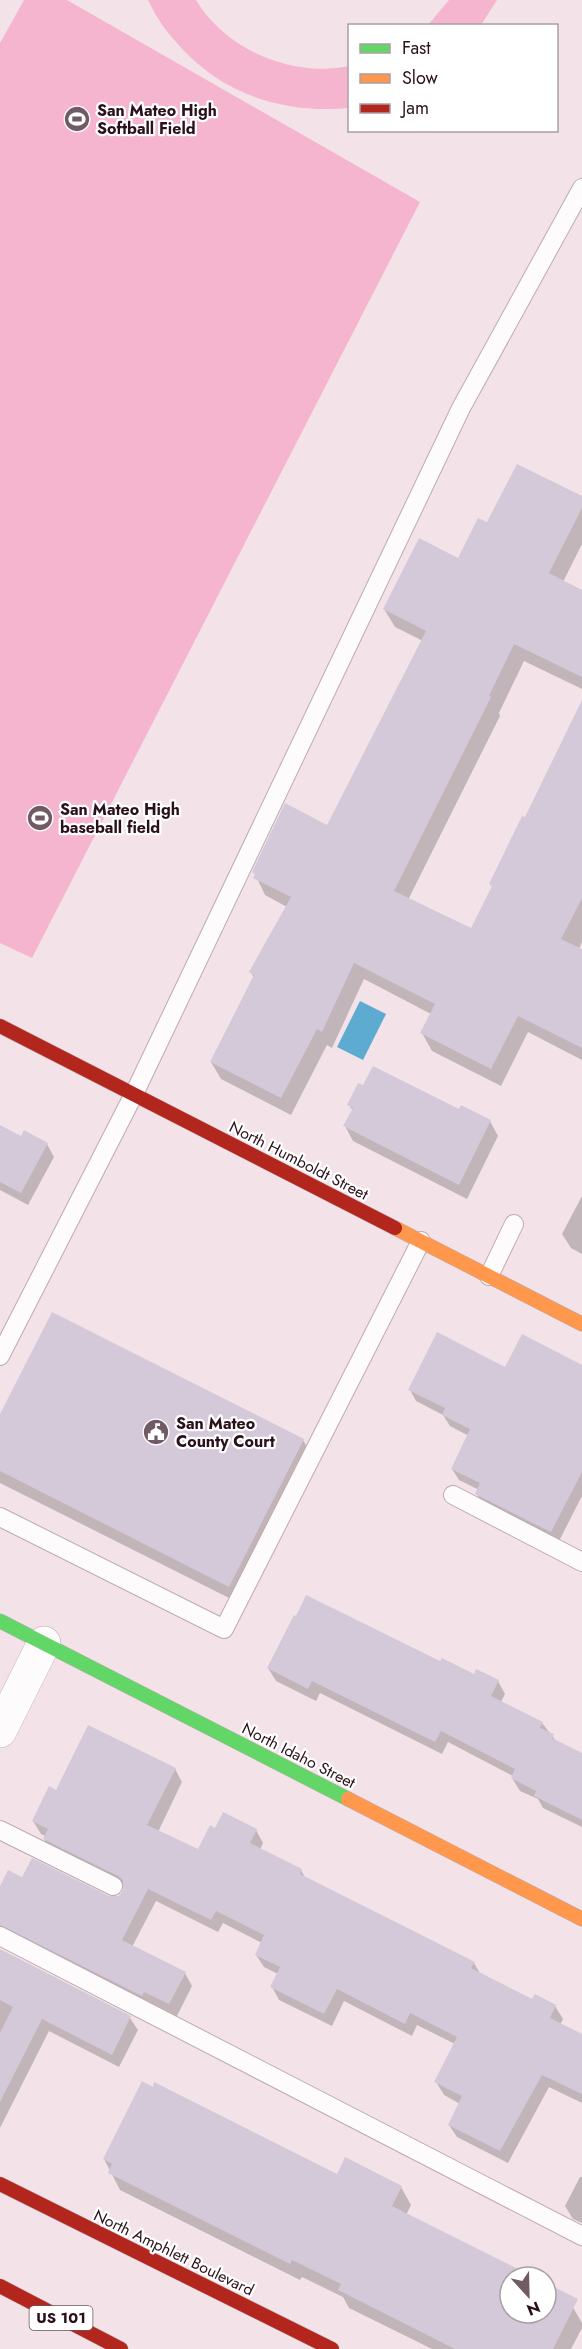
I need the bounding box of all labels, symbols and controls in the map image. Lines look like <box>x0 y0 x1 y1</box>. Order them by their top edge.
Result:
legend <box>348 24 558 132</box>
text: Fast <box>402 35 431 61</box>
text: Slow <box>402 65 439 91</box>
text: Jam <box>400 95 429 121</box>
place label: San Mateo High Softball Field <box>97 99 217 140</box>
sports icon: San Mateo High Softball Field <box>62 104 92 134</box>
place label: San Mateo High baseball field <box>60 798 180 839</box>
sports icon: San Mateo High baseball field <box>25 803 55 833</box>
street label: North Humboldt Street <box>225 1115 372 1206</box>
place label: San Mateo County Court <box>176 1412 276 1453</box>
public building icon: San Mateo County Court <box>141 1417 171 1447</box>
street label: North Idaho Street <box>238 1717 360 1794</box>
street label: North Amphlett Boulevard <box>90 2204 258 2301</box>
north arrow <box>498 2265 558 2325</box>
text: N <box>523 2295 544 2321</box>
road number: US 101 <box>29 2306 92 2330</box>

